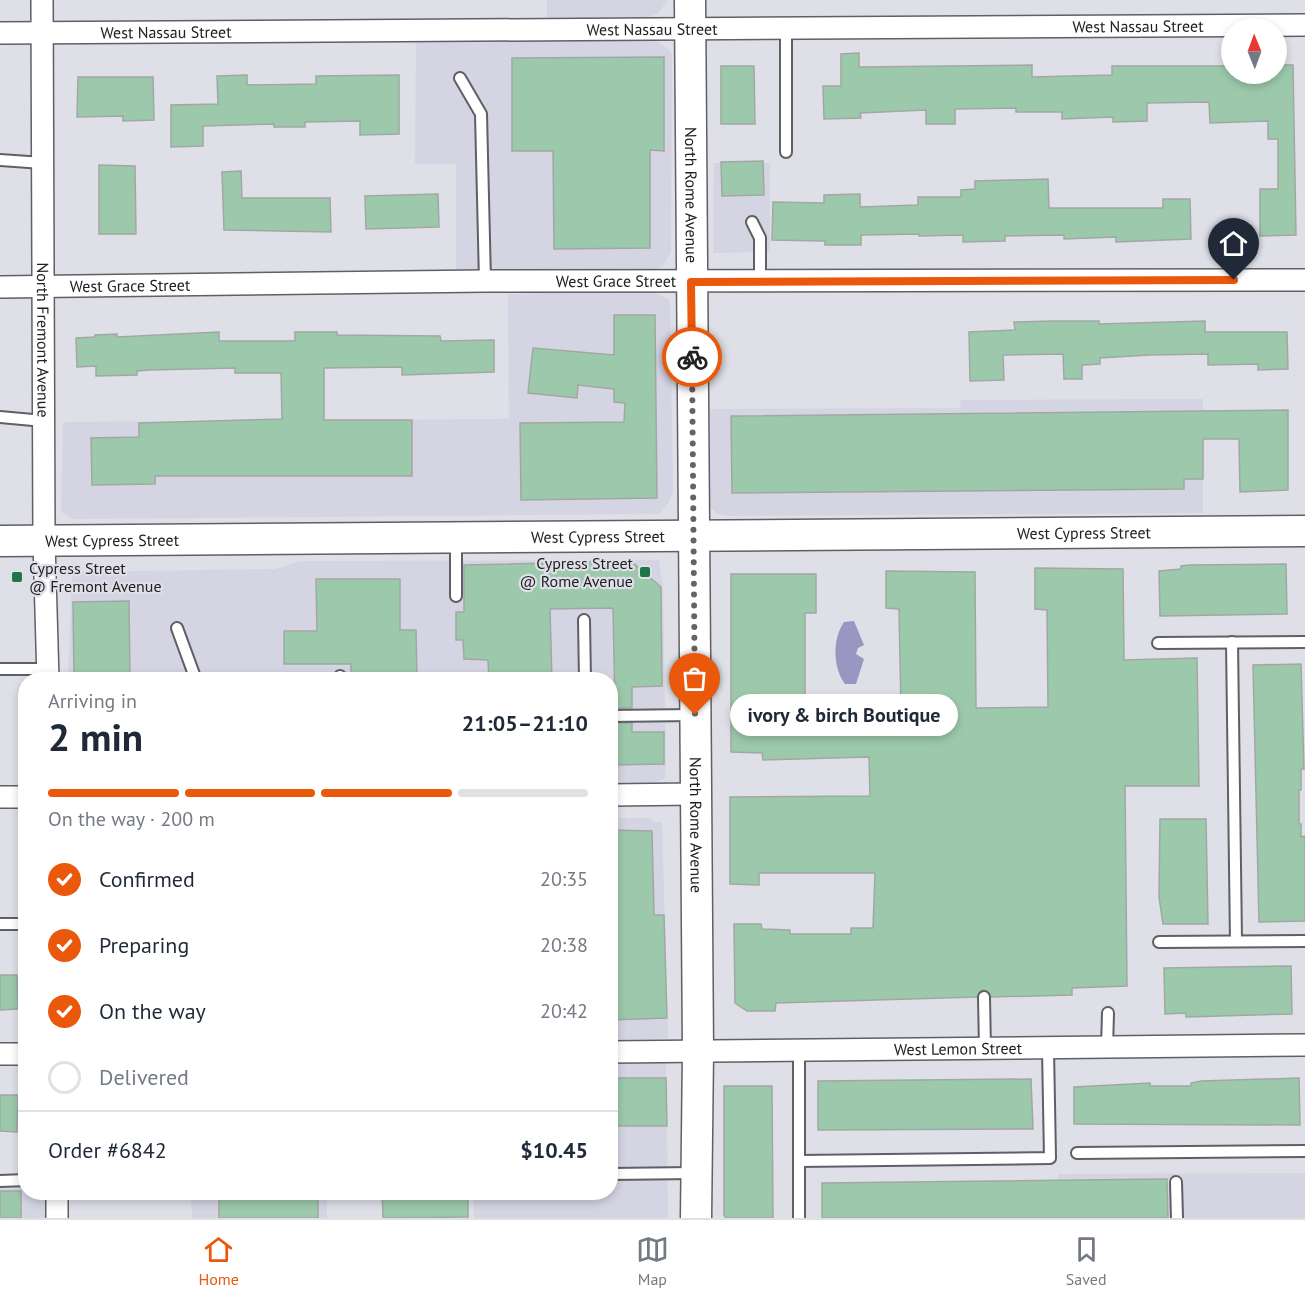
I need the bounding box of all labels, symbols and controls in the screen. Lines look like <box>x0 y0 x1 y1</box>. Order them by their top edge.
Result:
street label: West Nassau Street <box>1072 16 1204 36</box>
north arrow <box>1221 18 1287 84</box>
map controls <box>1221 18 1287 84</box>
street label: West Nassau Street <box>586 19 718 39</box>
street label: West Nassau Street <box>100 22 232 42</box>
street label: North Rome Avenue <box>681 127 702 263</box>
pin <box>1208 218 1259 280</box>
icon: home <box>1217 227 1250 260</box>
street label: North Fremont Avenue <box>33 262 54 418</box>
street label: West Grace Street <box>556 271 677 291</box>
street label: West Grace Street <box>70 275 191 296</box>
courier <box>662 327 722 387</box>
icon: bike <box>676 341 709 374</box>
street label: West Cypress Street <box>1017 522 1152 543</box>
street label: West Cypress Street <box>531 526 666 547</box>
street label: West Cypress Street <box>45 530 180 551</box>
place label: Cypress Street @ Rome Avenue <box>520 553 634 591</box>
place label: Cypress Street @ Fremont Avenue <box>29 558 162 596</box>
marker: Cypress Street @ Rome Avenue <box>638 565 652 579</box>
marker: Cypress Street @ Fremont Avenue <box>10 570 24 584</box>
pin <box>669 653 720 715</box>
icon: bag <box>678 662 711 695</box>
text: Arriving in <box>48 688 137 714</box>
callout: ivory & birch Boutique <box>731 694 959 736</box>
text: ivory & birch Boutique <box>748 702 940 728</box>
text: 21:05–21:10 <box>462 709 588 737</box>
text: 2 min <box>48 711 143 762</box>
street label: North Rome Avenue <box>686 757 707 893</box>
text: On the way · 200 m <box>48 806 215 832</box>
icon: check <box>48 863 81 896</box>
text: Confirmed <box>99 865 195 893</box>
text: 20:35 <box>540 866 588 892</box>
icon: check <box>48 929 81 962</box>
text: Preparing <box>99 931 189 959</box>
text: 20:38 <box>540 932 588 958</box>
icon: check <box>48 995 81 1028</box>
text: On the way <box>99 997 206 1025</box>
text: 20:42 <box>540 998 588 1024</box>
street label: West Lemon Street <box>894 1038 1023 1059</box>
text: Delivered <box>99 1063 189 1091</box>
text: Order #6842 <box>48 1136 167 1164</box>
text: $10.45 <box>520 1136 588 1164</box>
tab: Home <box>198 1233 239 1289</box>
tab: Map <box>636 1233 669 1289</box>
tab: Saved <box>1066 1233 1107 1289</box>

